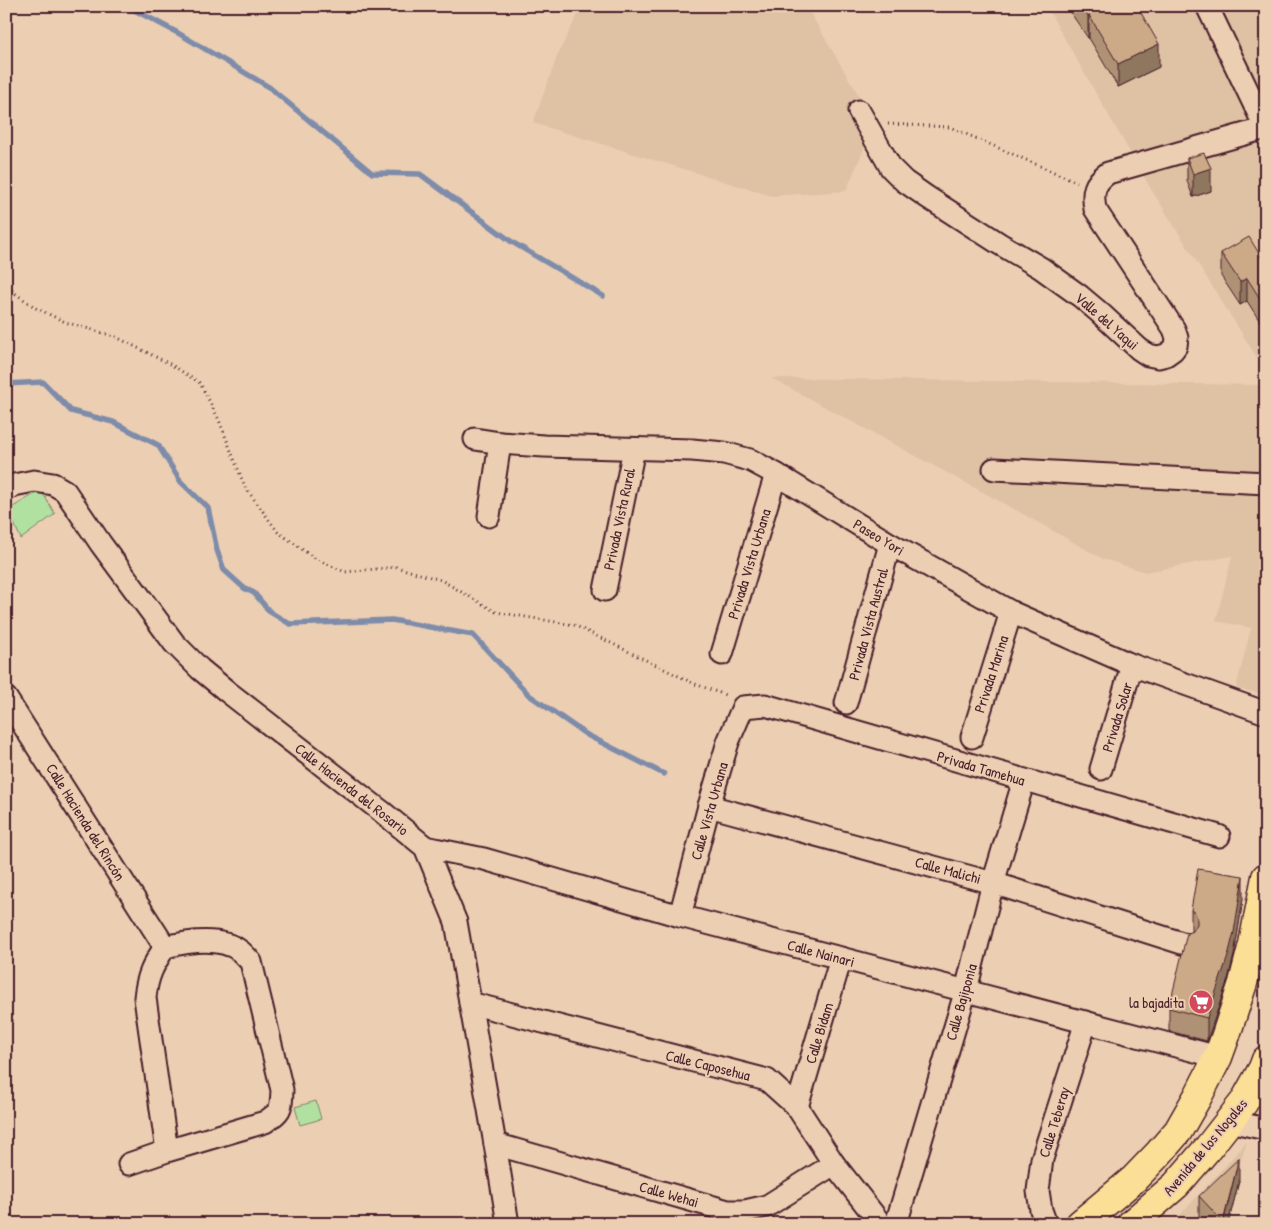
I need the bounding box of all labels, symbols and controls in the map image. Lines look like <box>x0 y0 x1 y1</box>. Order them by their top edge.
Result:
street label: Valle del Yaqui <box>1071 287 1143 355</box>
street label: Privada Vista Rural <box>598 466 640 572</box>
street label: Privada Vista Urbana <box>722 506 776 622</box>
street label: Paseo Yori <box>850 514 908 560</box>
street label: Privada Vista Austral <box>843 566 893 682</box>
street label: Privada Marina <box>969 633 1013 715</box>
street label: Privada Solar <box>1096 679 1138 754</box>
street label: Calle Hacienda del Rosario <box>291 738 413 840</box>
street label: Privada Tamehua <box>935 745 1028 791</box>
street label: Calle Hacienda del Rincón <box>41 759 131 885</box>
street label: Calle Vista Urbana <box>685 760 733 862</box>
street label: Calle Malichi <box>913 851 983 889</box>
street label: Calle Nainari <box>785 934 857 972</box>
street label: Calle Bajiponia <box>940 961 982 1043</box>
supermarket icon: la bajadita <box>1188 989 1214 1015</box>
place label: la bajadita <box>1129 992 1184 1013</box>
street label: Calle Bidam <box>800 1000 838 1066</box>
street label: Calle Caposehua <box>664 1044 753 1086</box>
street label: Calle Teberay <box>1033 1084 1075 1160</box>
street label: Avenida de los Nogales <box>1158 1094 1252 1200</box>
street label: Calle Wehai <box>637 1176 701 1212</box>

